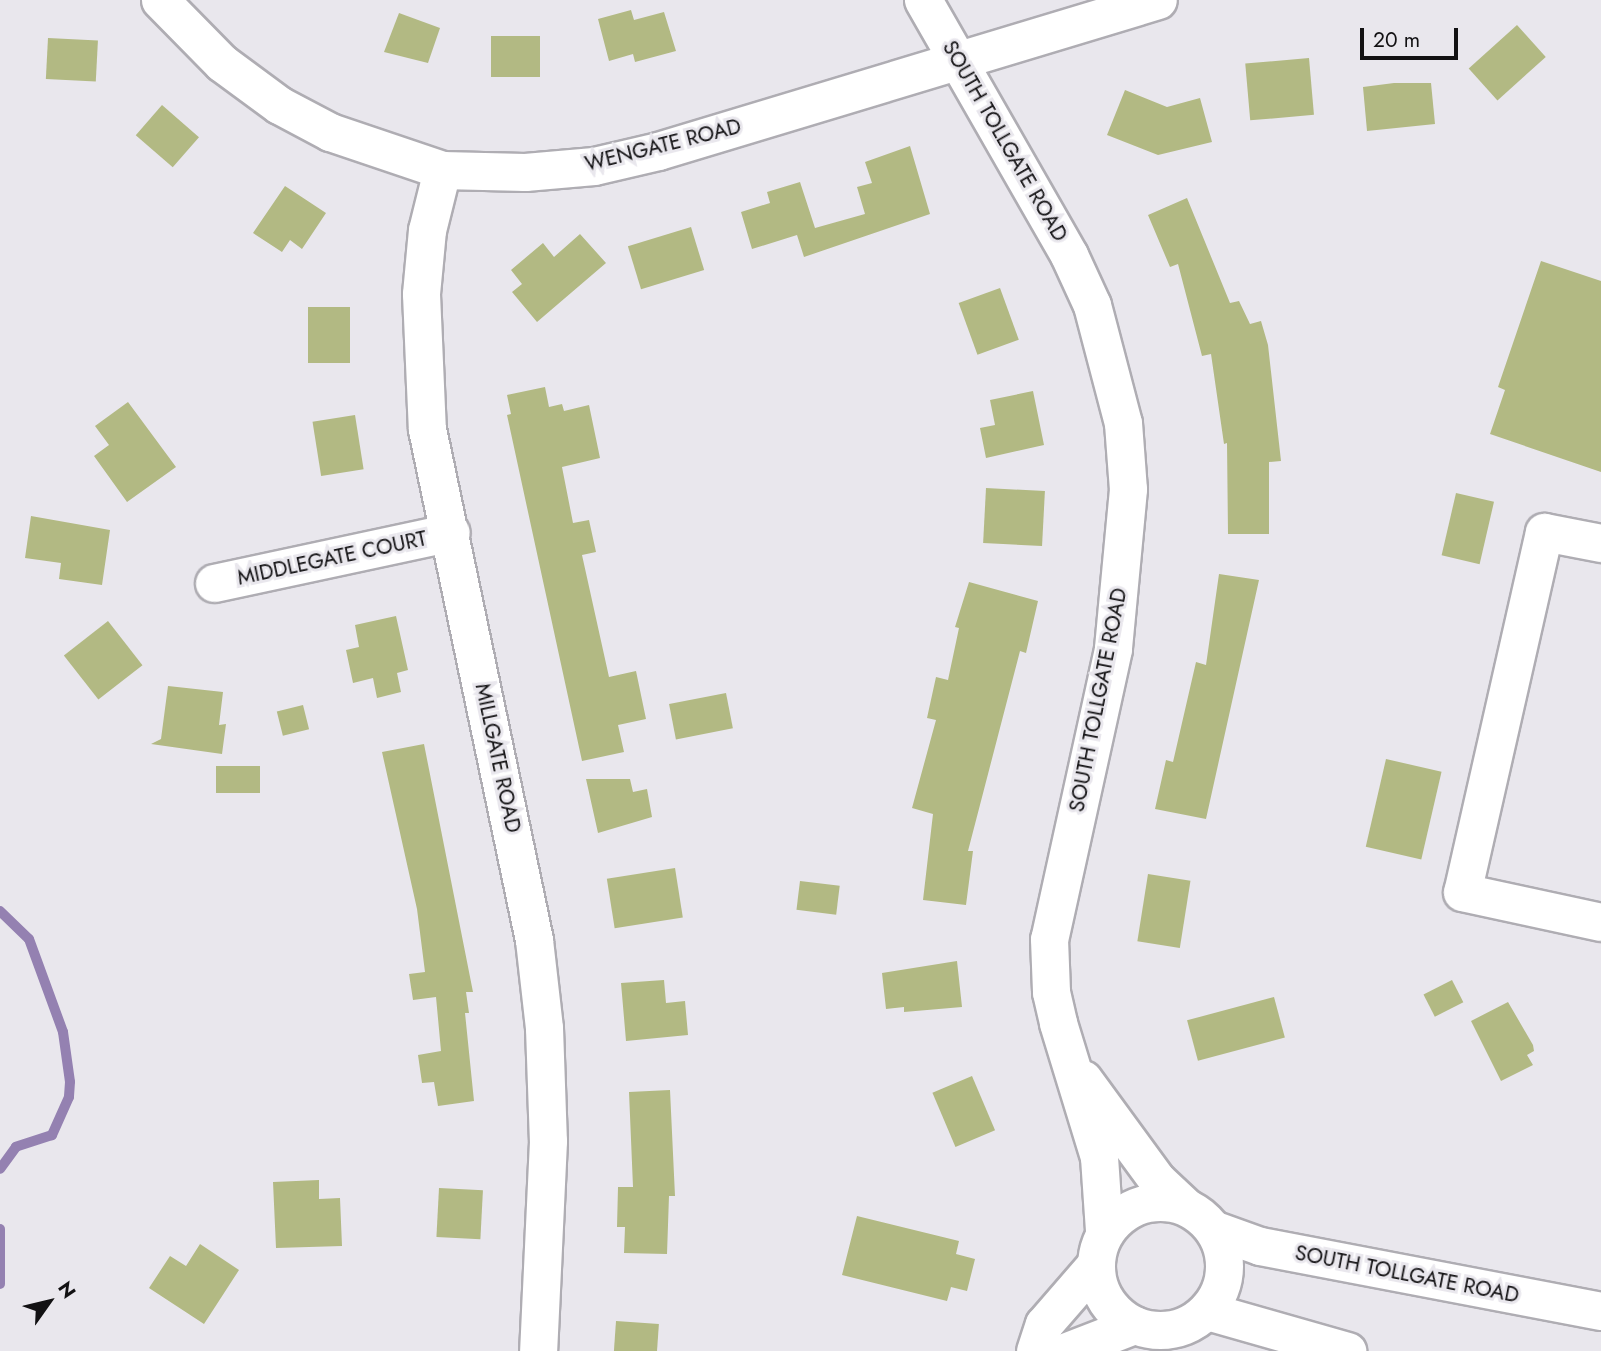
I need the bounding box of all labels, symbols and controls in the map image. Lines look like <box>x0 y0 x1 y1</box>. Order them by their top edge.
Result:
scale bar <box>1363 14 1461 58</box>
text: 20 m <box>1373 25 1420 55</box>
street label: SOUTH TOLLGATE ROAD <box>937 36 1073 246</box>
street label: WENGATE ROAD <box>582 113 744 177</box>
street label: MIDDLEGATE COURT <box>235 526 429 590</box>
street label: SOUTH TOLLGATE ROAD <box>1064 586 1132 814</box>
street label: MILLGATE ROAD <box>470 681 526 835</box>
street label: SOUTH TOLLGATE ROAD <box>1293 1240 1521 1308</box>
north arrow <box>14 1267 84 1337</box>
text: N <box>51 1276 82 1304</box>

